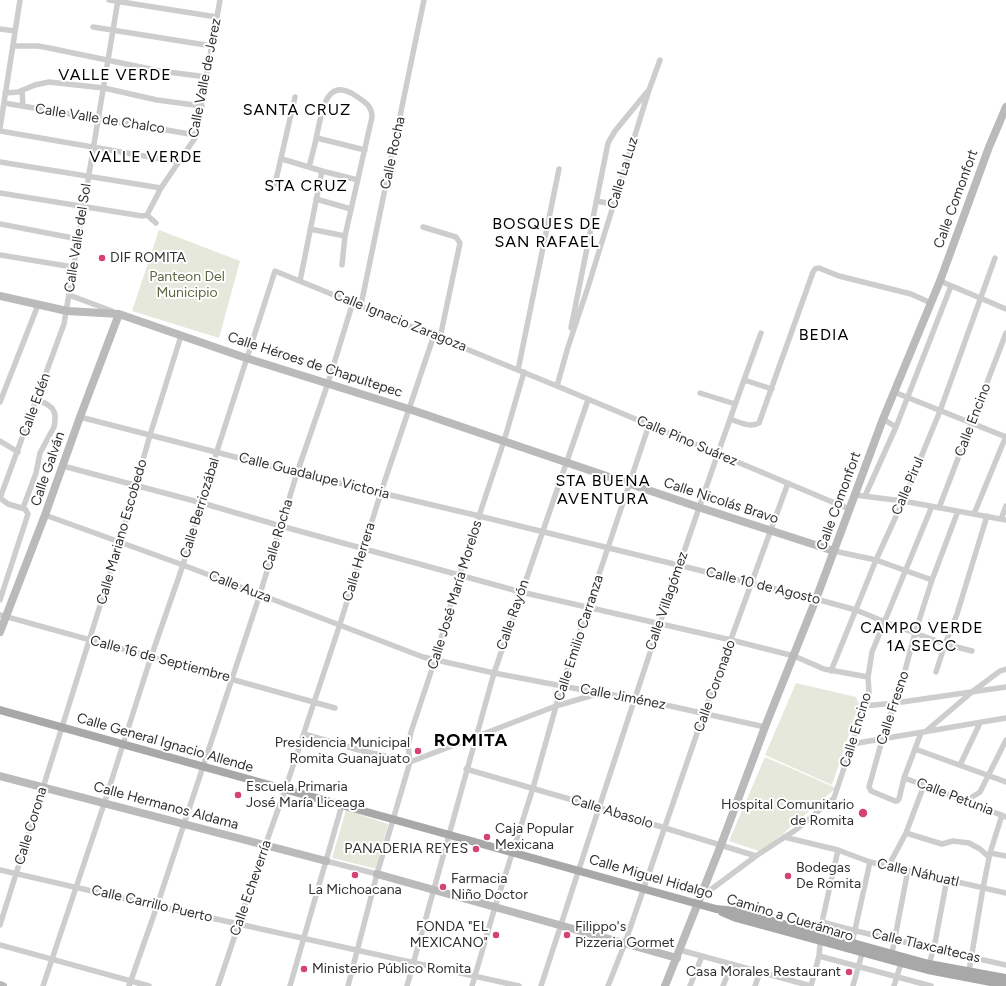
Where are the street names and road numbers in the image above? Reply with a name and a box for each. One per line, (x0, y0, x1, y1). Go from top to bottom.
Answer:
street label: Calle Valle de Jerez (185, 17, 225, 139)
street label: Calle Valle de Chalco (34, 100, 166, 138)
street label: Calle Rocha (377, 115, 409, 191)
street label: Calle La Luz (604, 135, 642, 211)
street label: Calle Comonfort (930, 147, 982, 251)
street label: Calle Valle del Sol (61, 182, 95, 294)
street label: Calle Ignacio Zaragoza (331, 287, 469, 355)
street label: Calle Héroes de Chapultepec (225, 329, 405, 401)
street label: Calle Edén (16, 371, 54, 439)
street label: Calle Encino (951, 381, 995, 459)
street label: Calle Pino Suárez (634, 412, 740, 470)
street label: Calle Galván (27, 430, 69, 508)
street label: Calle Guadalupe Victoria (237, 449, 391, 503)
street label: Calle Comonfort (813, 449, 865, 553)
street label: Calle Pirul (888, 454, 928, 518)
street label: Calle Berriozábal (177, 456, 223, 560)
street label: Calle Mariano Escobedo (93, 457, 151, 607)
street label: Calle Nicolás Bravo (661, 474, 781, 528)
street label: Calle Rocha (259, 497, 297, 573)
street label: Calle José María Morelos (424, 518, 486, 672)
street label: Calle Herrera (339, 521, 379, 603)
street label: Calle Villagómez (642, 549, 692, 653)
street label: Calle 10 de Agosto (704, 564, 822, 608)
street label: Calle Auza (206, 567, 274, 607)
street label: Calle Emilio Carranza (551, 573, 607, 703)
street label: Calle Rayón (493, 578, 533, 652)
street label: Calle 16 de Septiembre (88, 632, 232, 686)
street label: Calle Coronado (691, 638, 739, 734)
street label: Calle Fresno (873, 669, 913, 747)
street label: Calle Jiménez (579, 680, 667, 714)
street label: Calle Encino (837, 691, 875, 769)
street label: Calle General Ignacio Allende (75, 710, 255, 776)
street label: Calle Petunia (914, 775, 996, 819)
street label: Calle Hermanos Aldama (92, 779, 240, 833)
street label: Calle Corona (11, 785, 51, 867)
street label: Calle Abasolo (569, 792, 655, 832)
street label: Calle Echeverría (227, 838, 275, 938)
street label: Calle Miguel Hidalgo (587, 851, 715, 903)
street label: Calle Náhuatl (875, 855, 961, 891)
street label: Calle Carrillo Puerto (90, 882, 214, 926)
street label: Camino a Cuerámaro (725, 891, 855, 945)
street label: Calle Tlaxcaltecas (870, 925, 982, 967)

